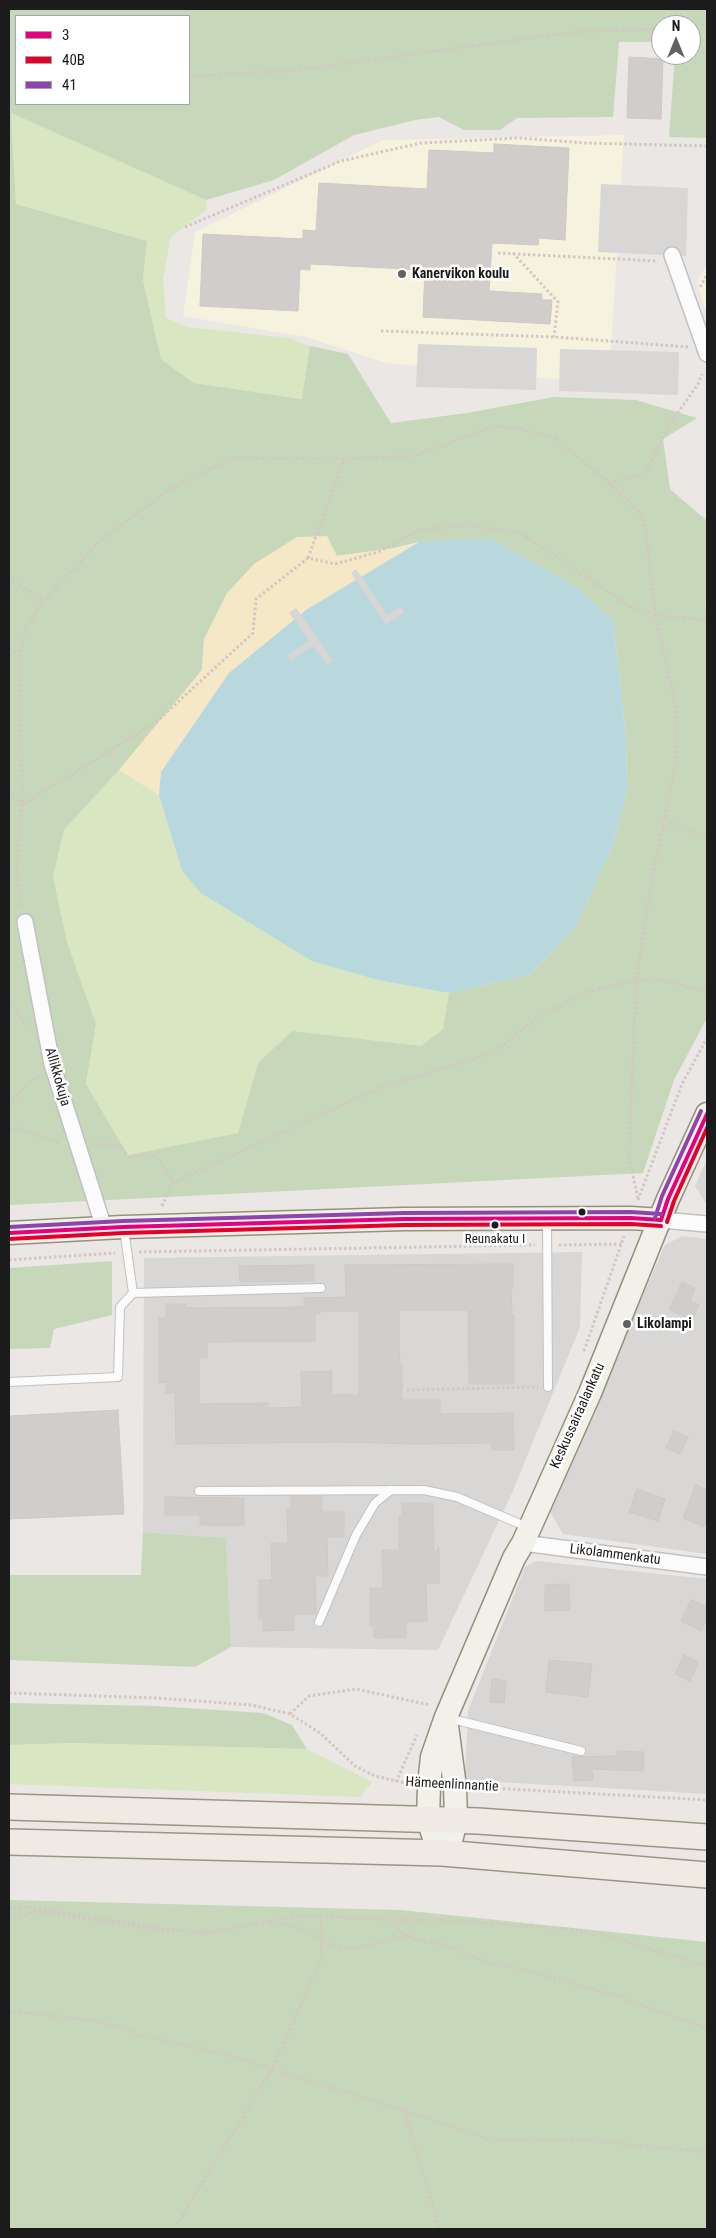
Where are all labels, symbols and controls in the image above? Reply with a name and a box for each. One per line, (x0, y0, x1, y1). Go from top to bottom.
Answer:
legend (15, 15, 190, 105)
north arrow (651, 15, 701, 65)
text: N (672, 18, 680, 34)
text: 3 (62, 26, 69, 44)
text: 40B (62, 51, 85, 69)
text: 41 (62, 76, 77, 94)
place label: Kanervikon koulu (412, 266, 509, 282)
marker: Kanervikon koulu (396, 268, 408, 280)
street label: Allikkokuja (41, 1046, 73, 1108)
unlabelled marker (577, 1207, 587, 1217)
marker: Reunakatu I (490, 1220, 500, 1230)
place label: Reunakatu I (465, 1232, 525, 1248)
place label: Likolampi (637, 1316, 692, 1332)
marker: Likolampi (621, 1318, 633, 1330)
street label: Keskussairaalankatu (547, 1360, 609, 1472)
street label: Likolammenkatu (569, 1541, 661, 1569)
street label: Hämeenlinnantie (405, 1774, 499, 1796)

